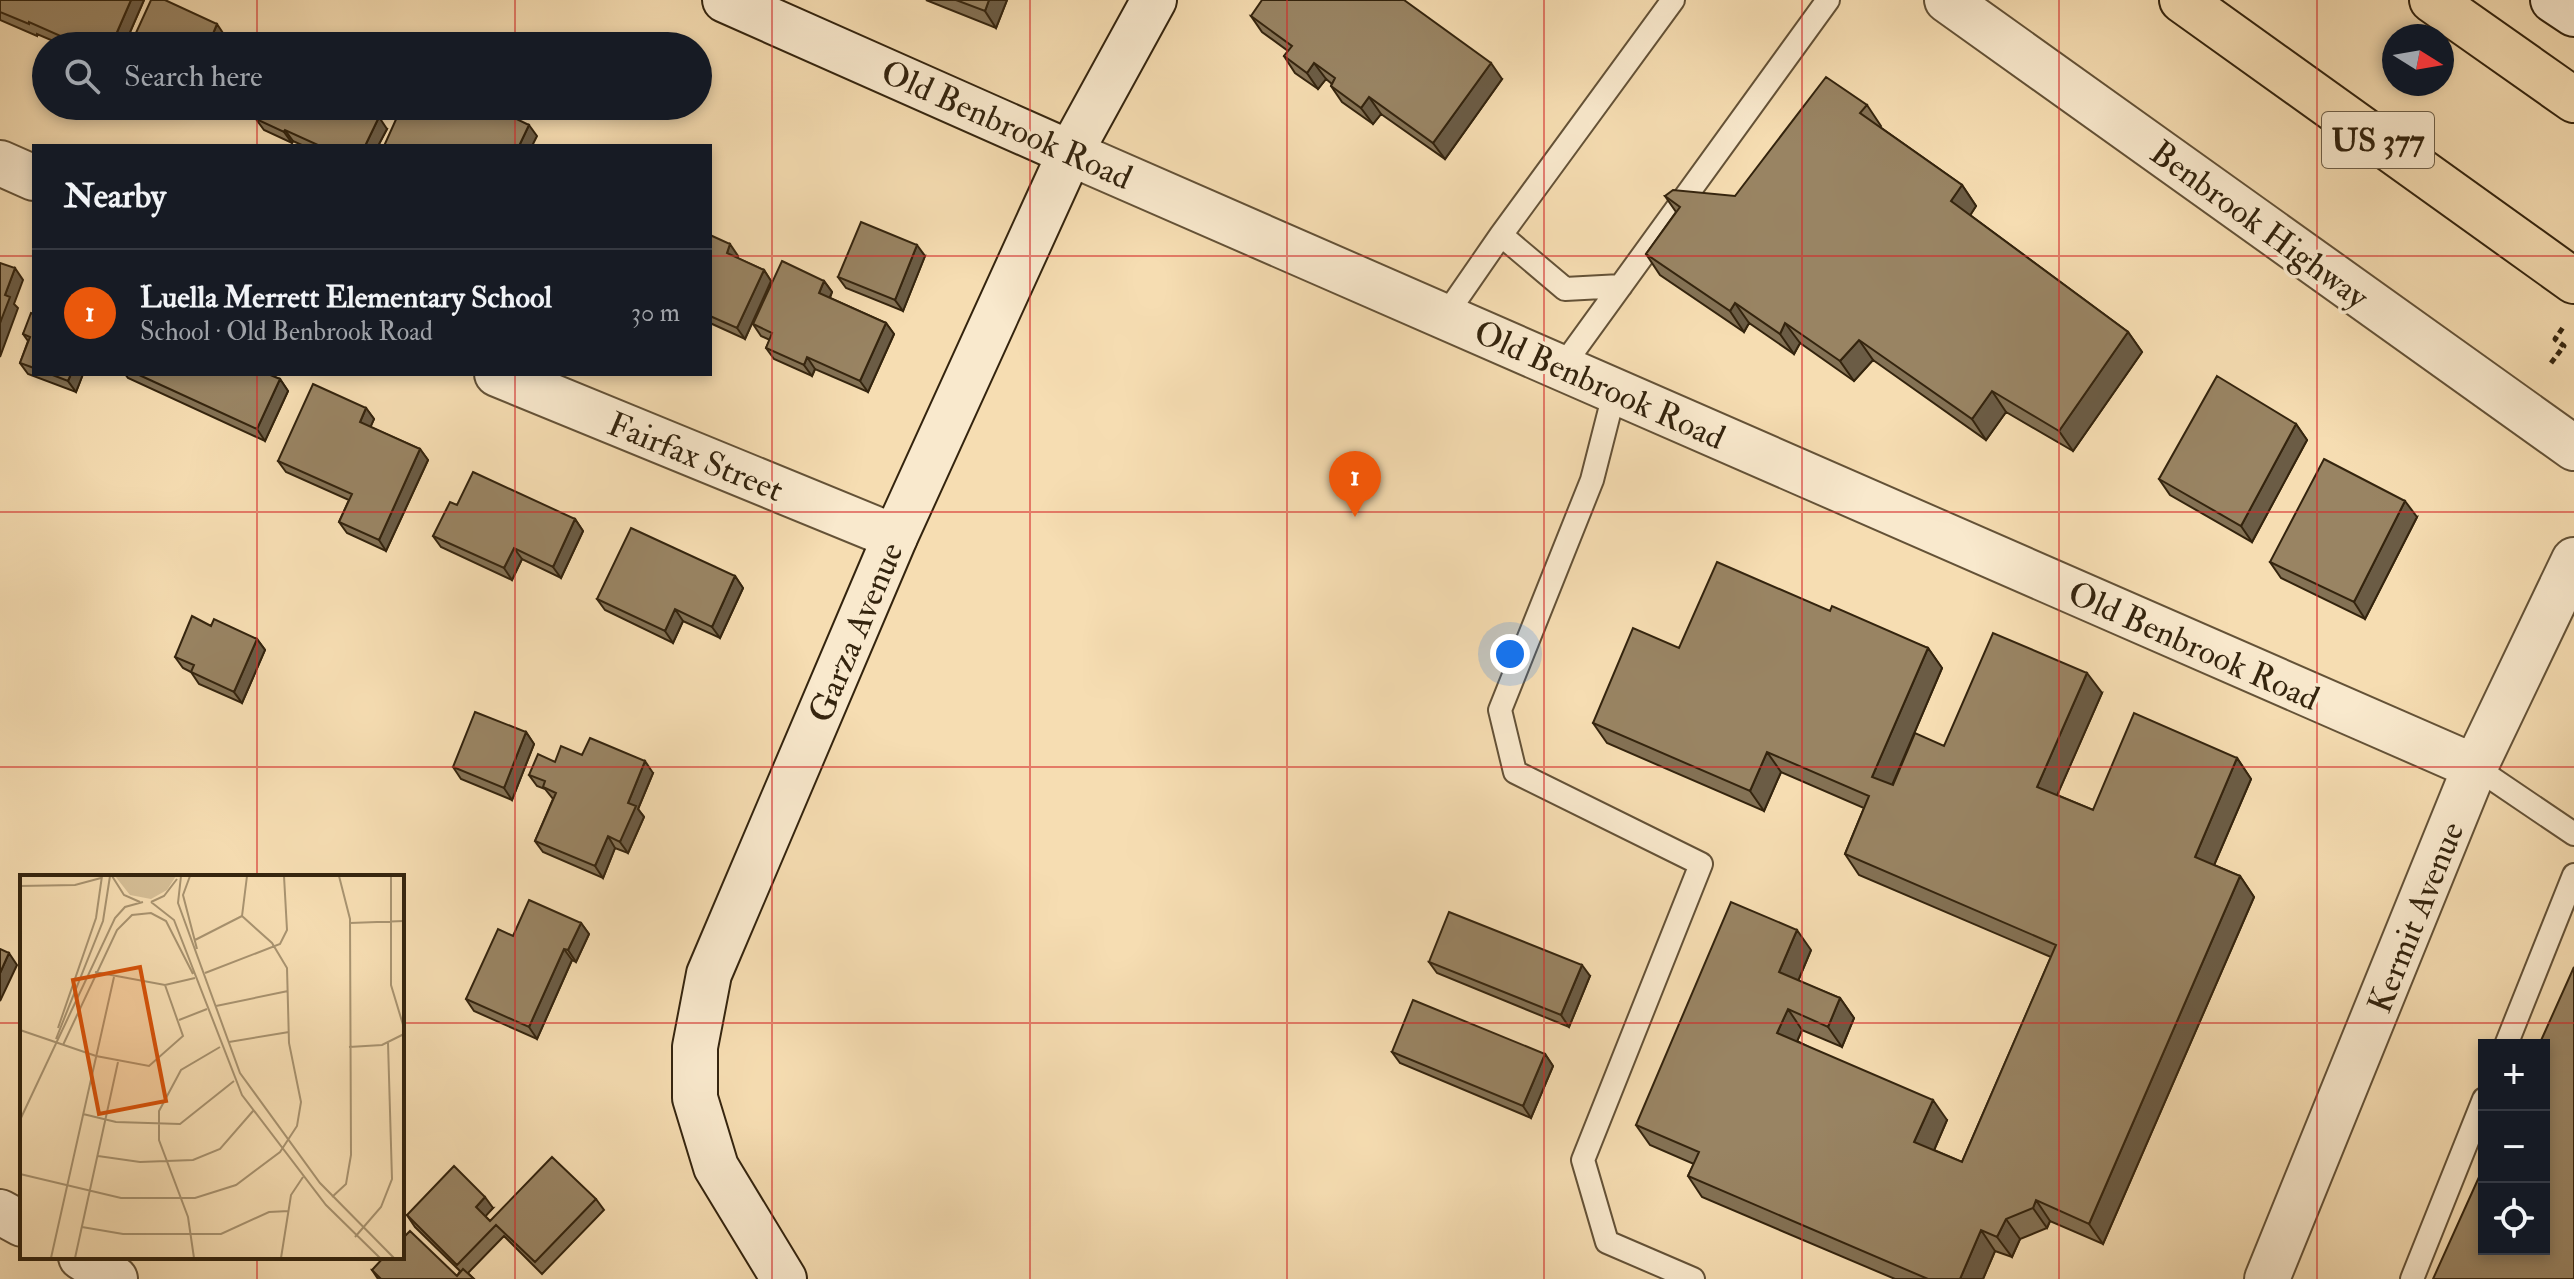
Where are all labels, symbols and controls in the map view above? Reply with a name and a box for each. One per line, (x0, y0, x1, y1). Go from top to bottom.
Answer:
north arrow (2382, 24, 2454, 96)
search box (32, 32, 712, 120)
street label: Old Benbrook Road (874, 51, 1139, 200)
icon: search (60, 54, 104, 98)
text: Search here (124, 58, 263, 95)
road number: US 377 (2322, 112, 2434, 168)
street label: Benbrook Highway (2141, 132, 2378, 319)
text: Nearby (64, 175, 166, 218)
text: Luella Merrett Elementary School (140, 279, 552, 316)
text: 1 (85, 297, 95, 329)
text: 30 m (631, 297, 680, 329)
street label: Old Benbrook Road (1467, 311, 1732, 460)
text: School · Old Benbrook Road (140, 316, 433, 348)
street label: Fairfax Street (601, 403, 789, 512)
pin: 1 (1329, 451, 1381, 517)
street label: Garza Avenue (799, 536, 914, 729)
street label: Old Benbrook Road (2061, 572, 2326, 721)
your location (1490, 634, 1530, 674)
street label: Kermit Avenue (2359, 816, 2474, 1019)
inset map (20, 875, 404, 1259)
map controls (2478, 1039, 2550, 1255)
button: + (2478, 1039, 2550, 1111)
button: − (2478, 1111, 2550, 1183)
button: locate (2478, 1183, 2550, 1255)

